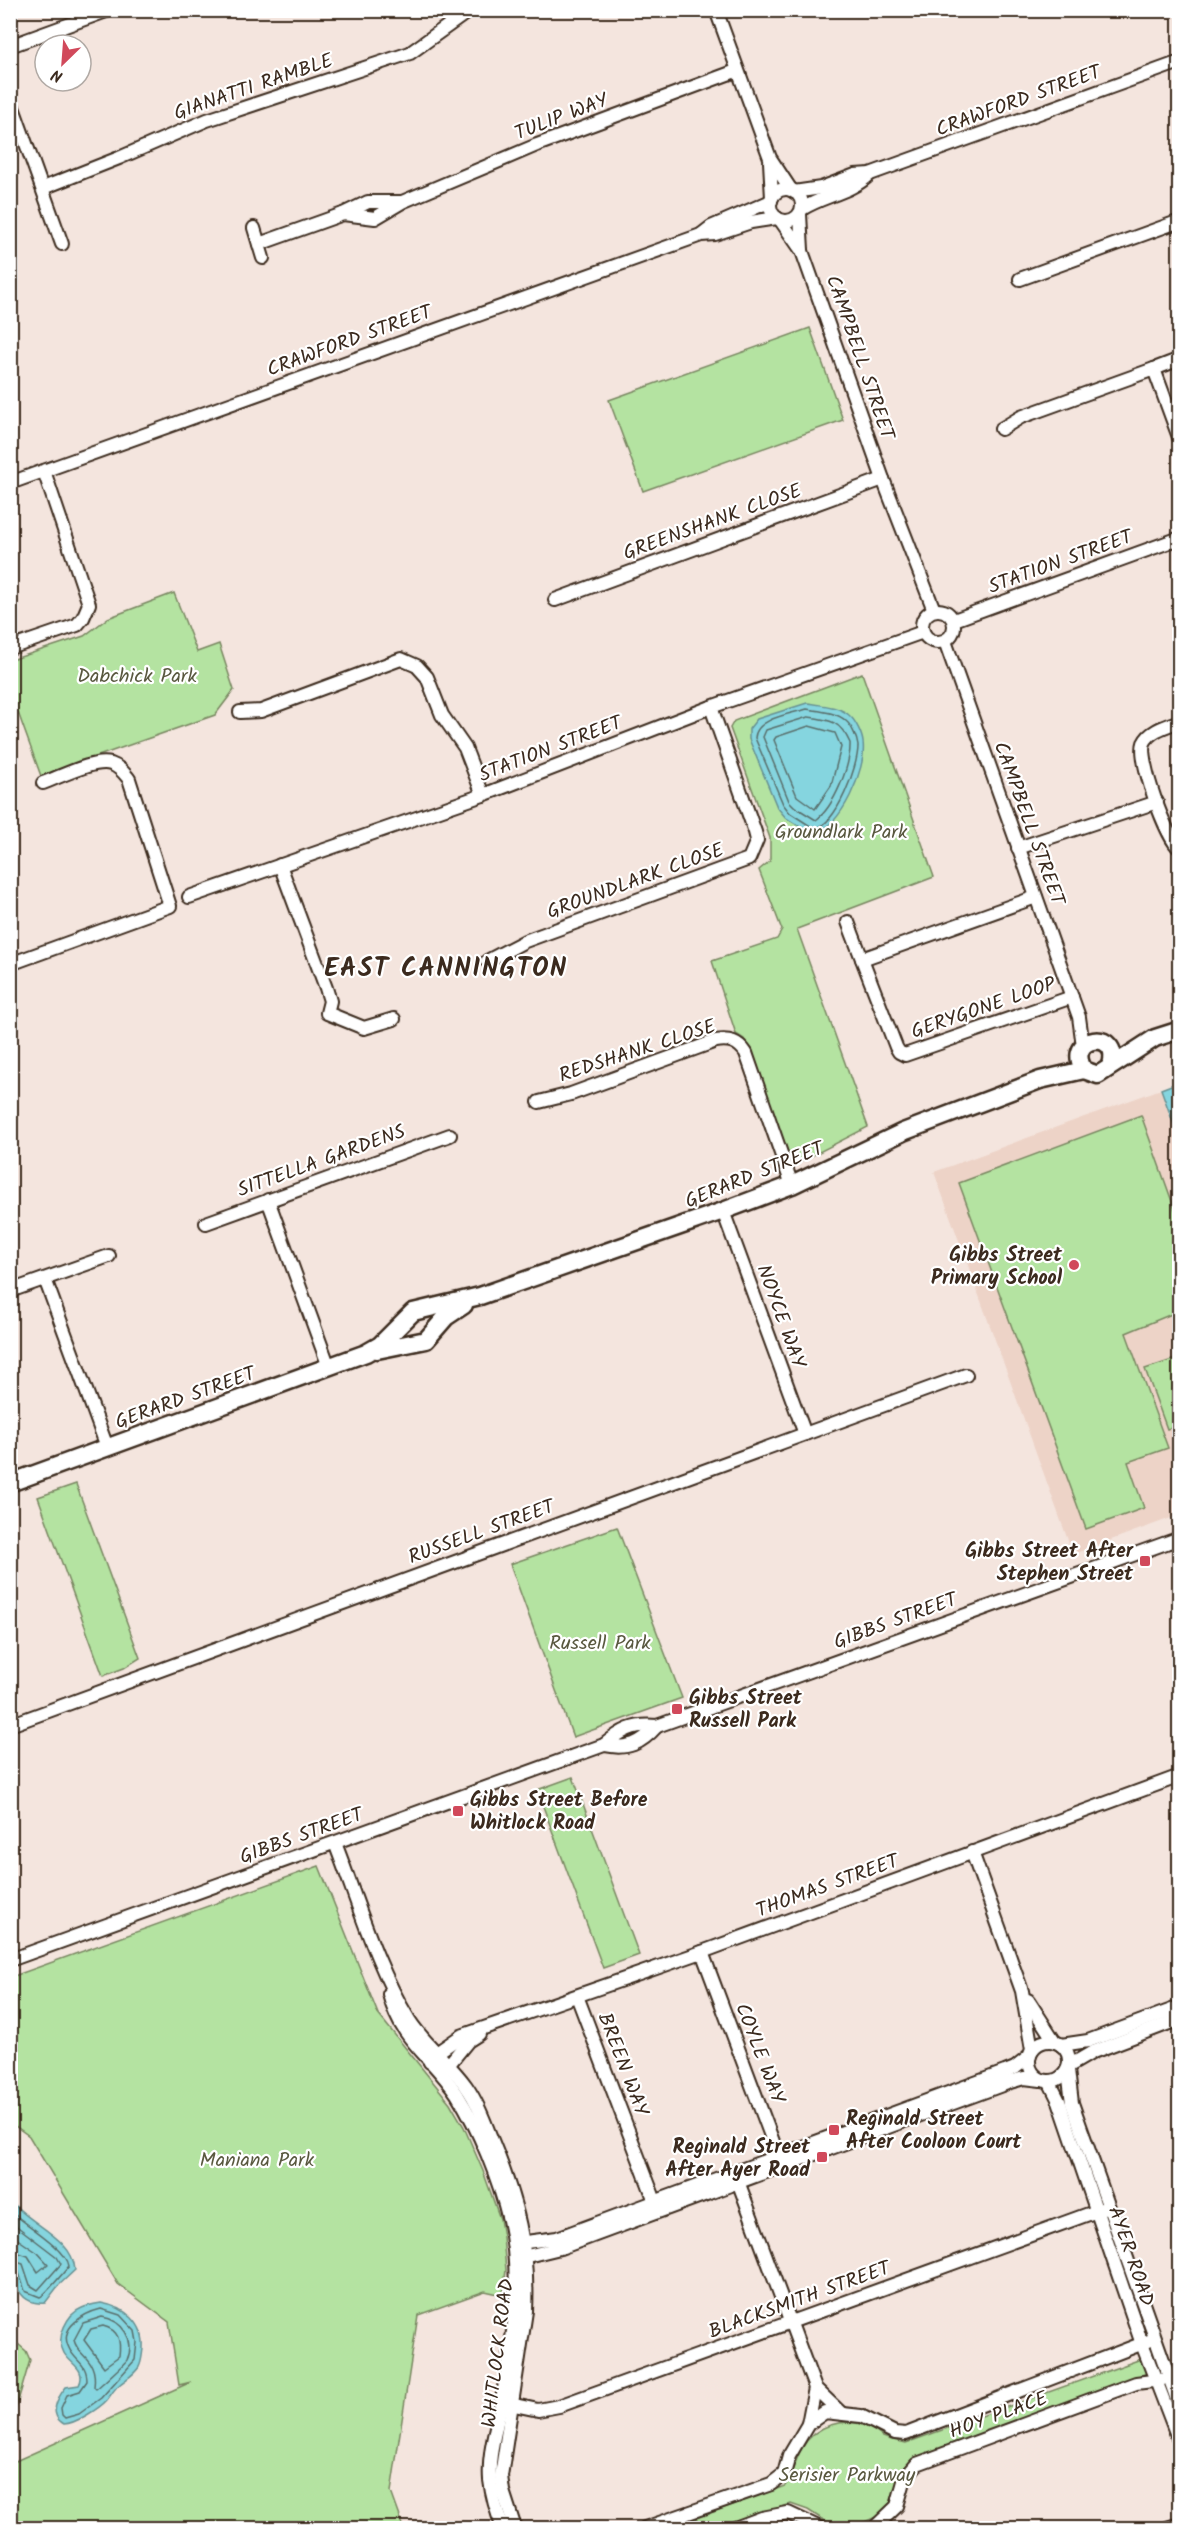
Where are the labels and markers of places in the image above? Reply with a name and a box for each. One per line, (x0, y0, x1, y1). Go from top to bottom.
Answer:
place label: Gibbs Street Primary School (931, 1240, 1063, 1295)
marker: Gibbs Street Primary School (1067, 1258, 1081, 1272)
place label: Gibbs Street After Stephen Street (965, 1536, 1134, 1591)
marker: Gibbs Street After Stephen Street (1138, 1554, 1152, 1568)
place label: Gibbs Street Russell Park (689, 1683, 803, 1738)
marker: Gibbs Street Russell Park (670, 1702, 684, 1716)
place label: Gibbs Street Before Whitlock Road (470, 1785, 648, 1840)
marker: Gibbs Street Before Whitlock Road (451, 1804, 465, 1818)
place label: Reginald Street After Cooloon Court (846, 2104, 1022, 2159)
marker: Reginald Street After Cooloon Court (827, 2123, 841, 2137)
place label: Reginald Street After Ayer Road (665, 2132, 811, 2187)
marker: Reginald Street After Ayer Road (815, 2150, 829, 2164)

